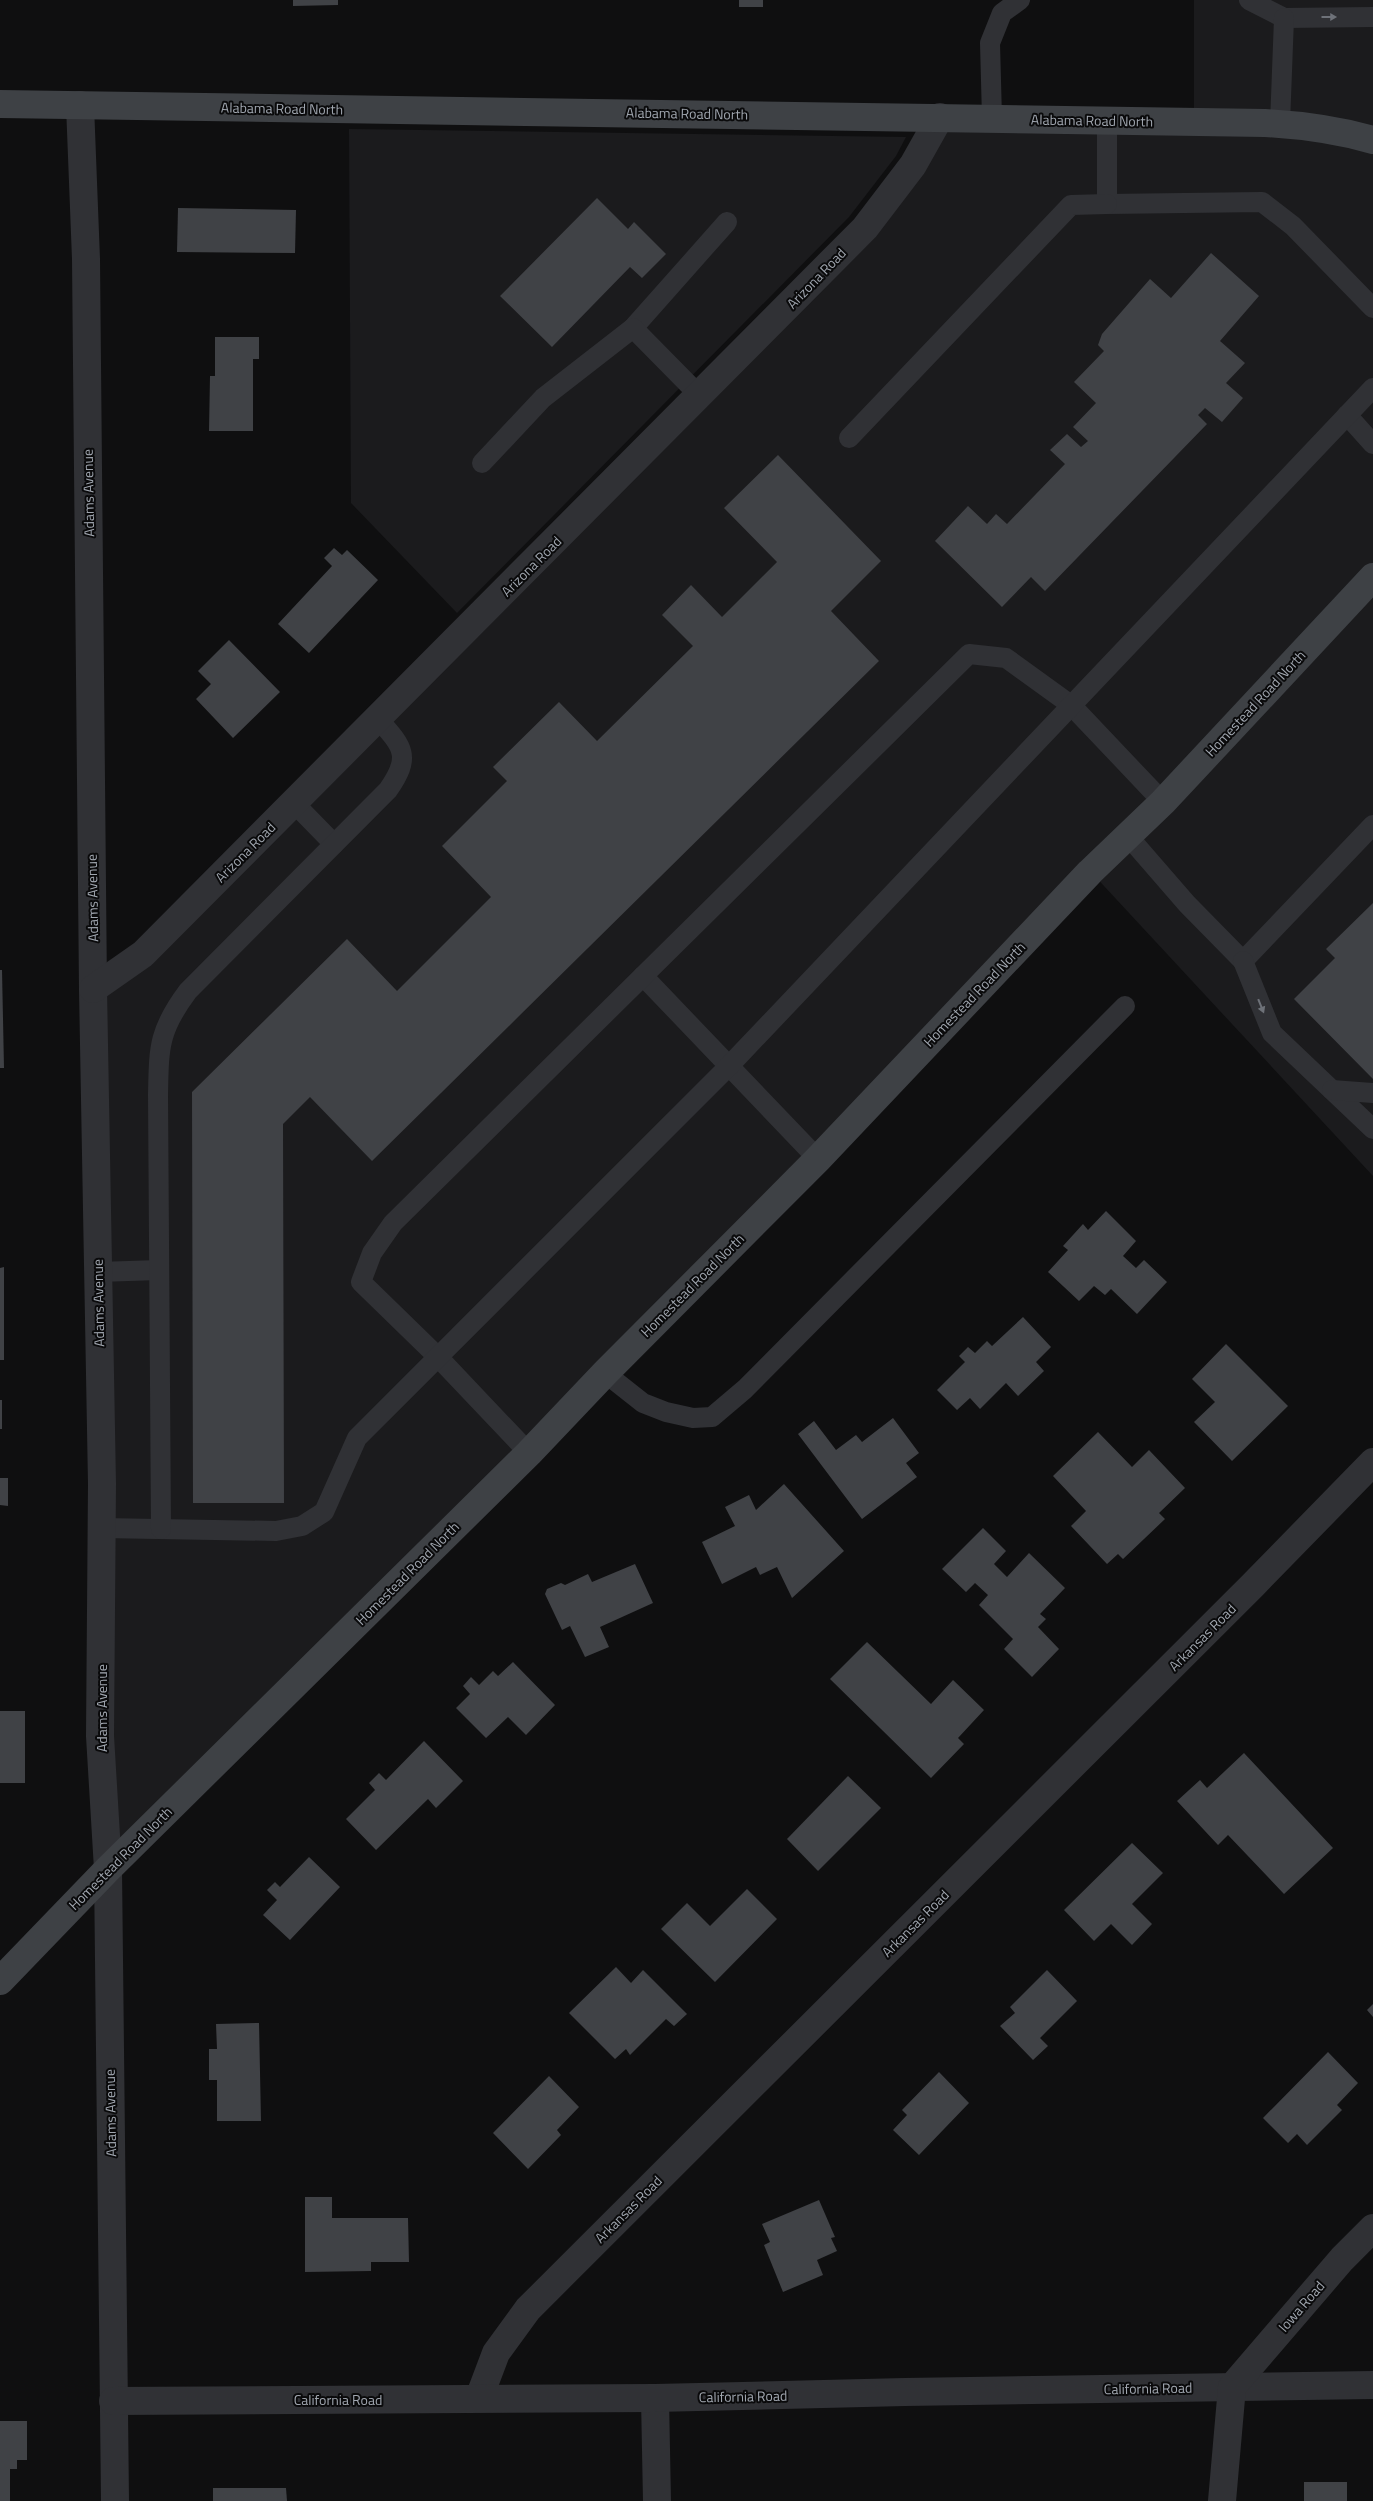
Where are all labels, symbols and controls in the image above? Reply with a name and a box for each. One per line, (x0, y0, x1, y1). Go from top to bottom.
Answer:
one-way arrow (1321, 13, 1337, 21)
street label: Alabama Road North (221, 96, 343, 120)
street label: Alabama Road North (626, 101, 748, 125)
street label: Alabama Road North (1031, 108, 1153, 132)
street label: Arizona Road (781, 243, 851, 313)
street label: Adams Avenue (77, 449, 99, 537)
street label: Arizona Road (496, 531, 566, 601)
street label: Homestead Road North (1200, 645, 1310, 761)
street label: Arizona Road (210, 817, 280, 887)
street label: Adams Avenue (81, 854, 103, 942)
street label: Homestead Road North (918, 937, 1030, 1051)
one-way arrow (1257, 999, 1265, 1014)
street label: Homestead Road North (635, 1228, 749, 1342)
street label: Adams Avenue (87, 1259, 109, 1347)
street label: Homestead Road North (350, 1516, 464, 1630)
street label: Arkansas Road (1164, 1599, 1240, 1675)
street label: Adams Avenue (91, 1664, 112, 1752)
street label: Homestead Road North (63, 1801, 177, 1915)
street label: Arkansas Road (877, 1885, 953, 1961)
street label: Adams Avenue (99, 2069, 121, 2157)
street label: Arkansas Road (590, 2171, 666, 2247)
street label: Iowa Road (1273, 2276, 1329, 2336)
street label: California Road (1103, 2377, 1193, 2399)
street label: California Road (698, 2385, 788, 2407)
street label: California Road (294, 2389, 382, 2410)

